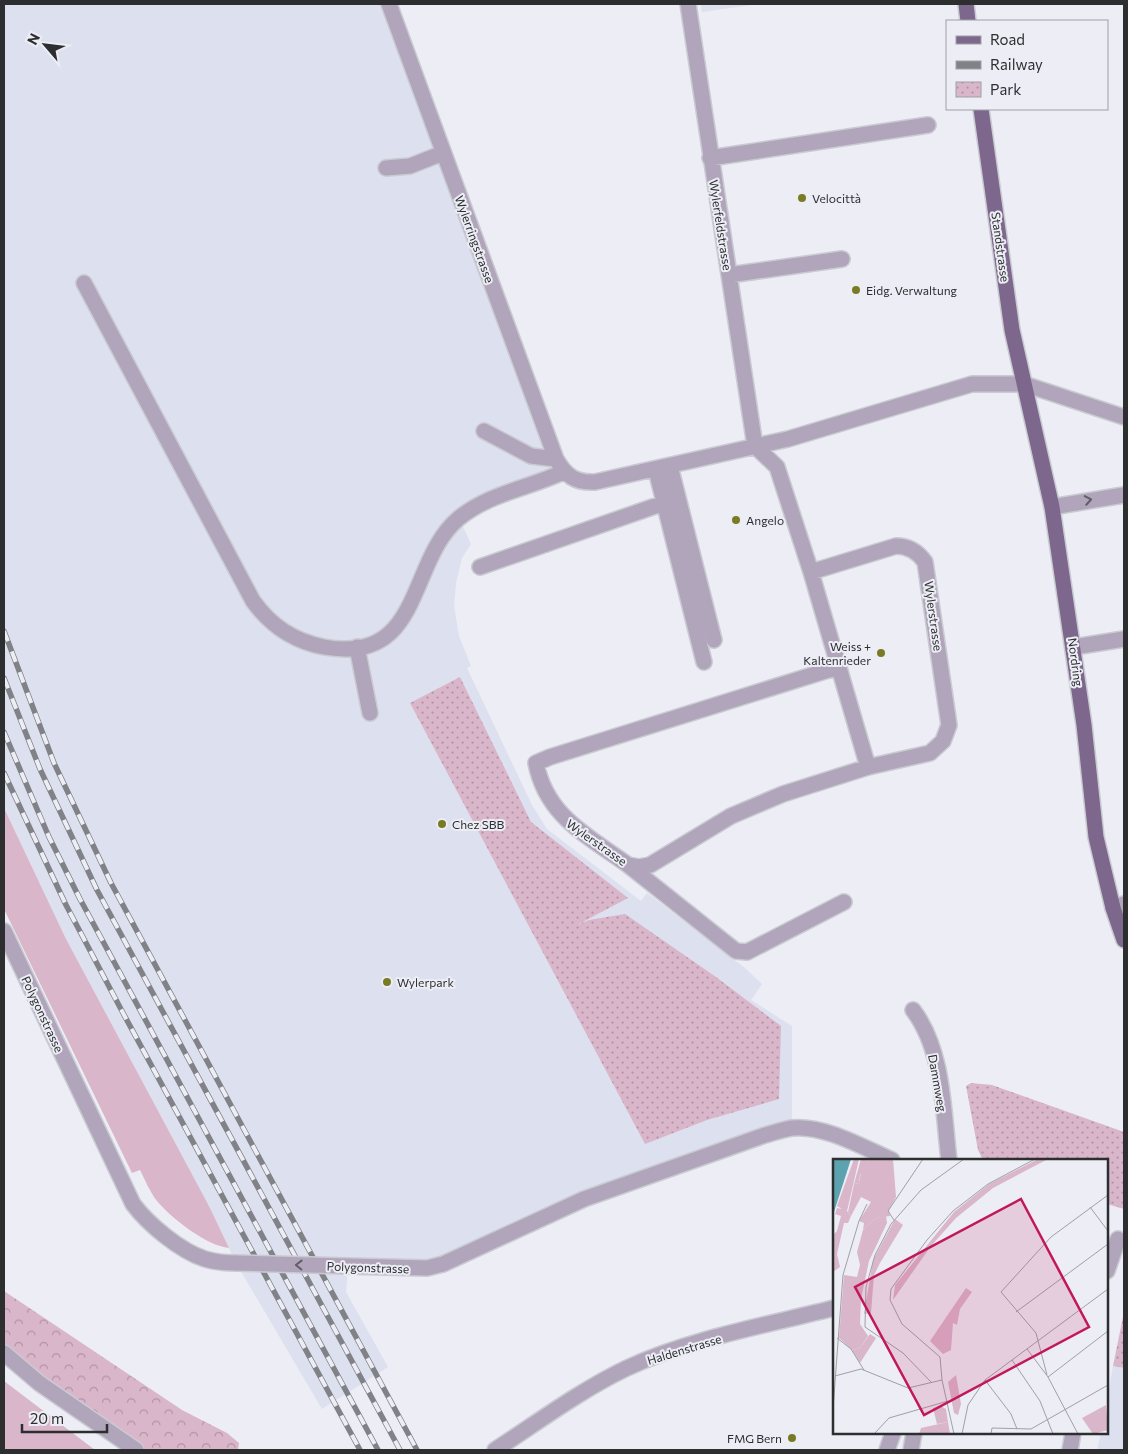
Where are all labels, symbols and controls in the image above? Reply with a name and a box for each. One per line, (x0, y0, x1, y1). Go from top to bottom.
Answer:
north arrow (20, 20, 70, 70)
legend (946, 20, 1108, 110)
text: N (23, 30, 43, 47)
text: Road (990, 30, 1025, 48)
text: Railway (990, 55, 1043, 73)
text: Park (990, 80, 1021, 98)
street label: Wylerfeldstrasse (707, 179, 735, 271)
place label: Velocittà (812, 191, 861, 205)
marker: Velocittà (796, 192, 808, 204)
street label: Wylerringstrasse (453, 193, 497, 285)
street label: Standstrasse (989, 211, 1013, 283)
place label: Eidg. Verwaltung (866, 283, 958, 297)
marker: Eidg. Verwaltung (850, 284, 862, 296)
one-way arrow (1084, 496, 1092, 506)
place label: Angelo (746, 513, 784, 527)
marker: Angelo (730, 514, 742, 526)
street label: Wylerstrasse (922, 580, 946, 652)
street label: Nordring (1066, 637, 1086, 688)
place label: Weiss + Kaltenrieder (803, 639, 871, 667)
marker: Weiss + Kaltenrieder (875, 647, 887, 659)
street label: Wylerstrasse (564, 816, 630, 868)
place label: Chez SBB (452, 817, 504, 831)
marker: Chez SBB (436, 818, 448, 830)
street label: Polygonstrasse (19, 974, 67, 1054)
place label: Wylerpark (397, 975, 454, 989)
marker: Wylerpark (381, 976, 393, 988)
street label: Dammweg (926, 1053, 950, 1113)
inset map (833, 1159, 1108, 1434)
street label: Polygonstrasse (326, 1259, 410, 1275)
one-way arrow (295, 1260, 302, 1270)
street label: Haldenstrasse (645, 1331, 723, 1367)
scale bar (22, 1402, 108, 1434)
text: 20 m (30, 1409, 64, 1427)
place label: FMG Bern (727, 1431, 782, 1445)
marker: FMG Bern (786, 1432, 798, 1444)

